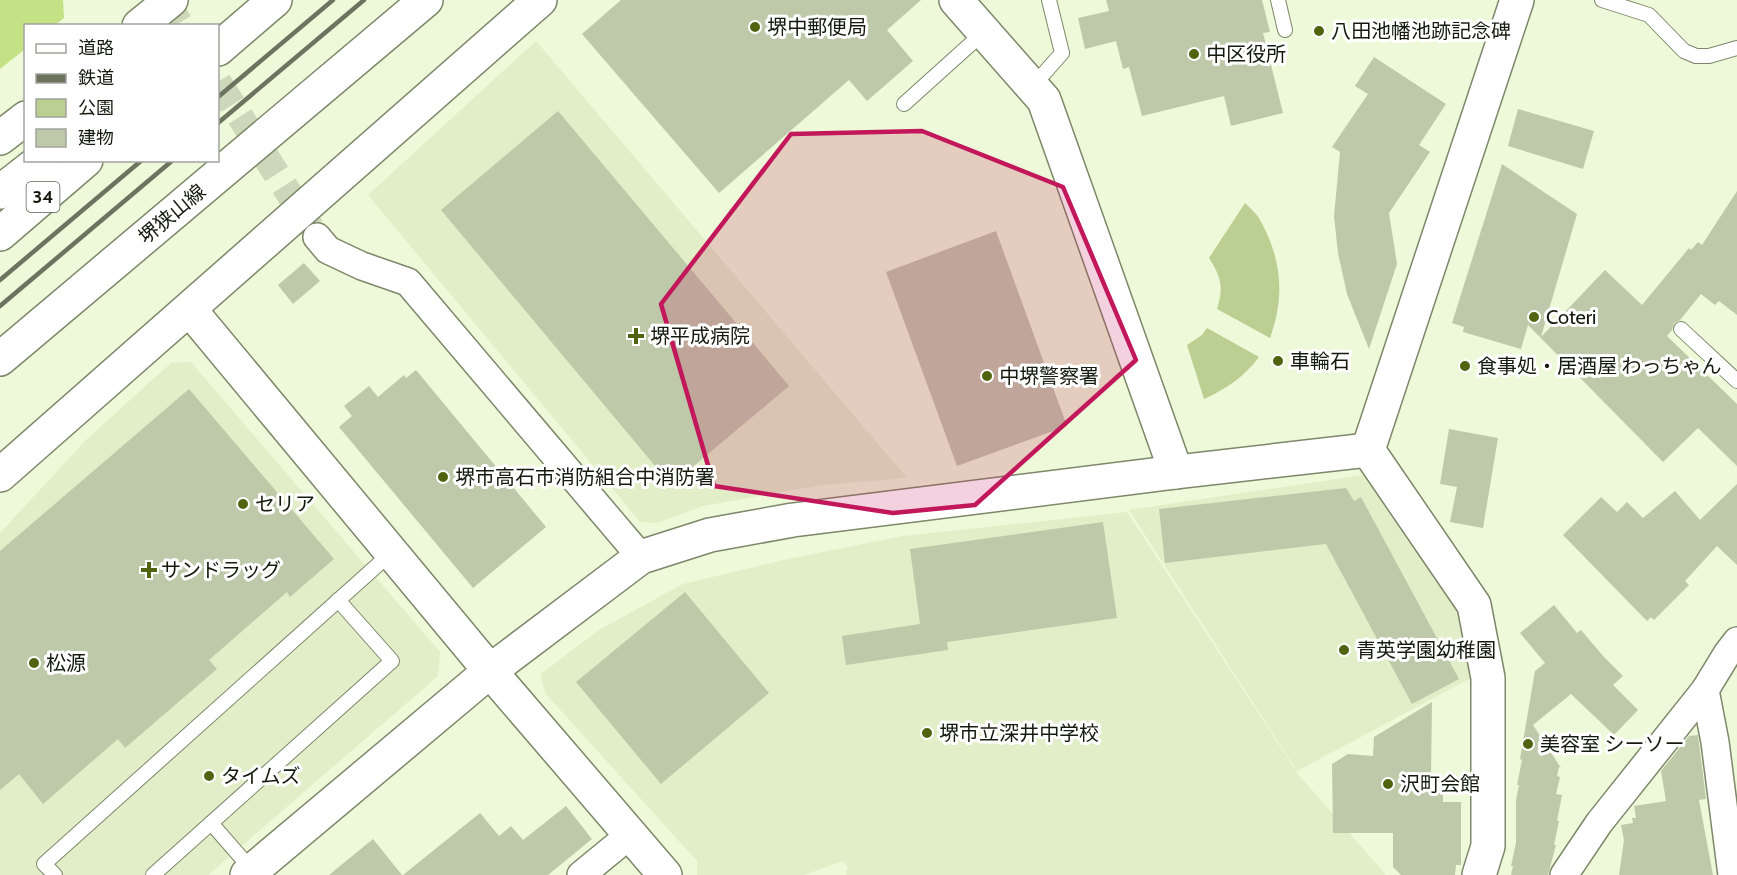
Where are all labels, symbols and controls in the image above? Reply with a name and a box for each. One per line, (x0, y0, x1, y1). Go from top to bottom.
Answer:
place label: 堺中郵便局 (767, 15, 867, 39)
place label: 八田池幡池跡記念碑 (1331, 19, 1511, 43)
marker: 堺中郵便局 (748, 20, 762, 34)
legend (24, 24, 219, 162)
marker: 八田池幡池跡記念碑 (1312, 24, 1326, 38)
text: 道路 (78, 37, 114, 59)
place label: 中区役所 (1206, 42, 1286, 66)
marker: 中区役所 (1187, 47, 1201, 61)
text: 鉄道 (78, 67, 114, 89)
text: 公園 (78, 97, 114, 119)
text: 建物 (78, 127, 114, 149)
street label: 堺狭山線 (134, 179, 210, 249)
road number: 34 (26, 182, 60, 212)
place label: Coteri (1546, 305, 1596, 329)
marker: Coteri (1527, 310, 1541, 324)
place label: 堺平成病院 (650, 324, 750, 348)
marker: 堺平成病院 (627, 327, 645, 345)
place label: 車輪石 (1290, 349, 1350, 373)
marker: 車輪石 (1271, 354, 1285, 368)
place label: 食事処・居酒屋 わっちゃん (1477, 354, 1722, 378)
marker: 食事処・居酒屋 わっちゃん (1458, 359, 1472, 373)
place label: 中堺警察署 (999, 364, 1099, 388)
marker: 中堺警察署 (980, 369, 994, 383)
place label: 堺市高石市消防組合中消防署 (455, 465, 715, 489)
marker: 堺市高石市消防組合中消防署 (436, 470, 450, 484)
place label: セリア (255, 492, 315, 516)
marker: セリア (236, 497, 250, 511)
place label: サンドラッグ (161, 558, 281, 582)
marker: サンドラッグ (142, 563, 156, 577)
place label: 青英学園幼稚園 (1356, 638, 1496, 662)
marker: 青英学園幼稚園 (1337, 643, 1351, 657)
place label: 松源 (46, 651, 86, 675)
marker: 松源 (27, 656, 41, 670)
place label: 堺市立深井中学校 (939, 721, 1099, 745)
marker: 堺市立深井中学校 (920, 726, 934, 740)
place label: 美容室 シーソー (1540, 732, 1685, 756)
marker: 美容室 シーソー (1521, 737, 1535, 751)
place label: タイムズ (221, 764, 301, 788)
marker: タイムズ (202, 769, 216, 783)
place label: 沢町会館 (1400, 772, 1480, 796)
marker: 沢町会館 (1381, 777, 1395, 791)

